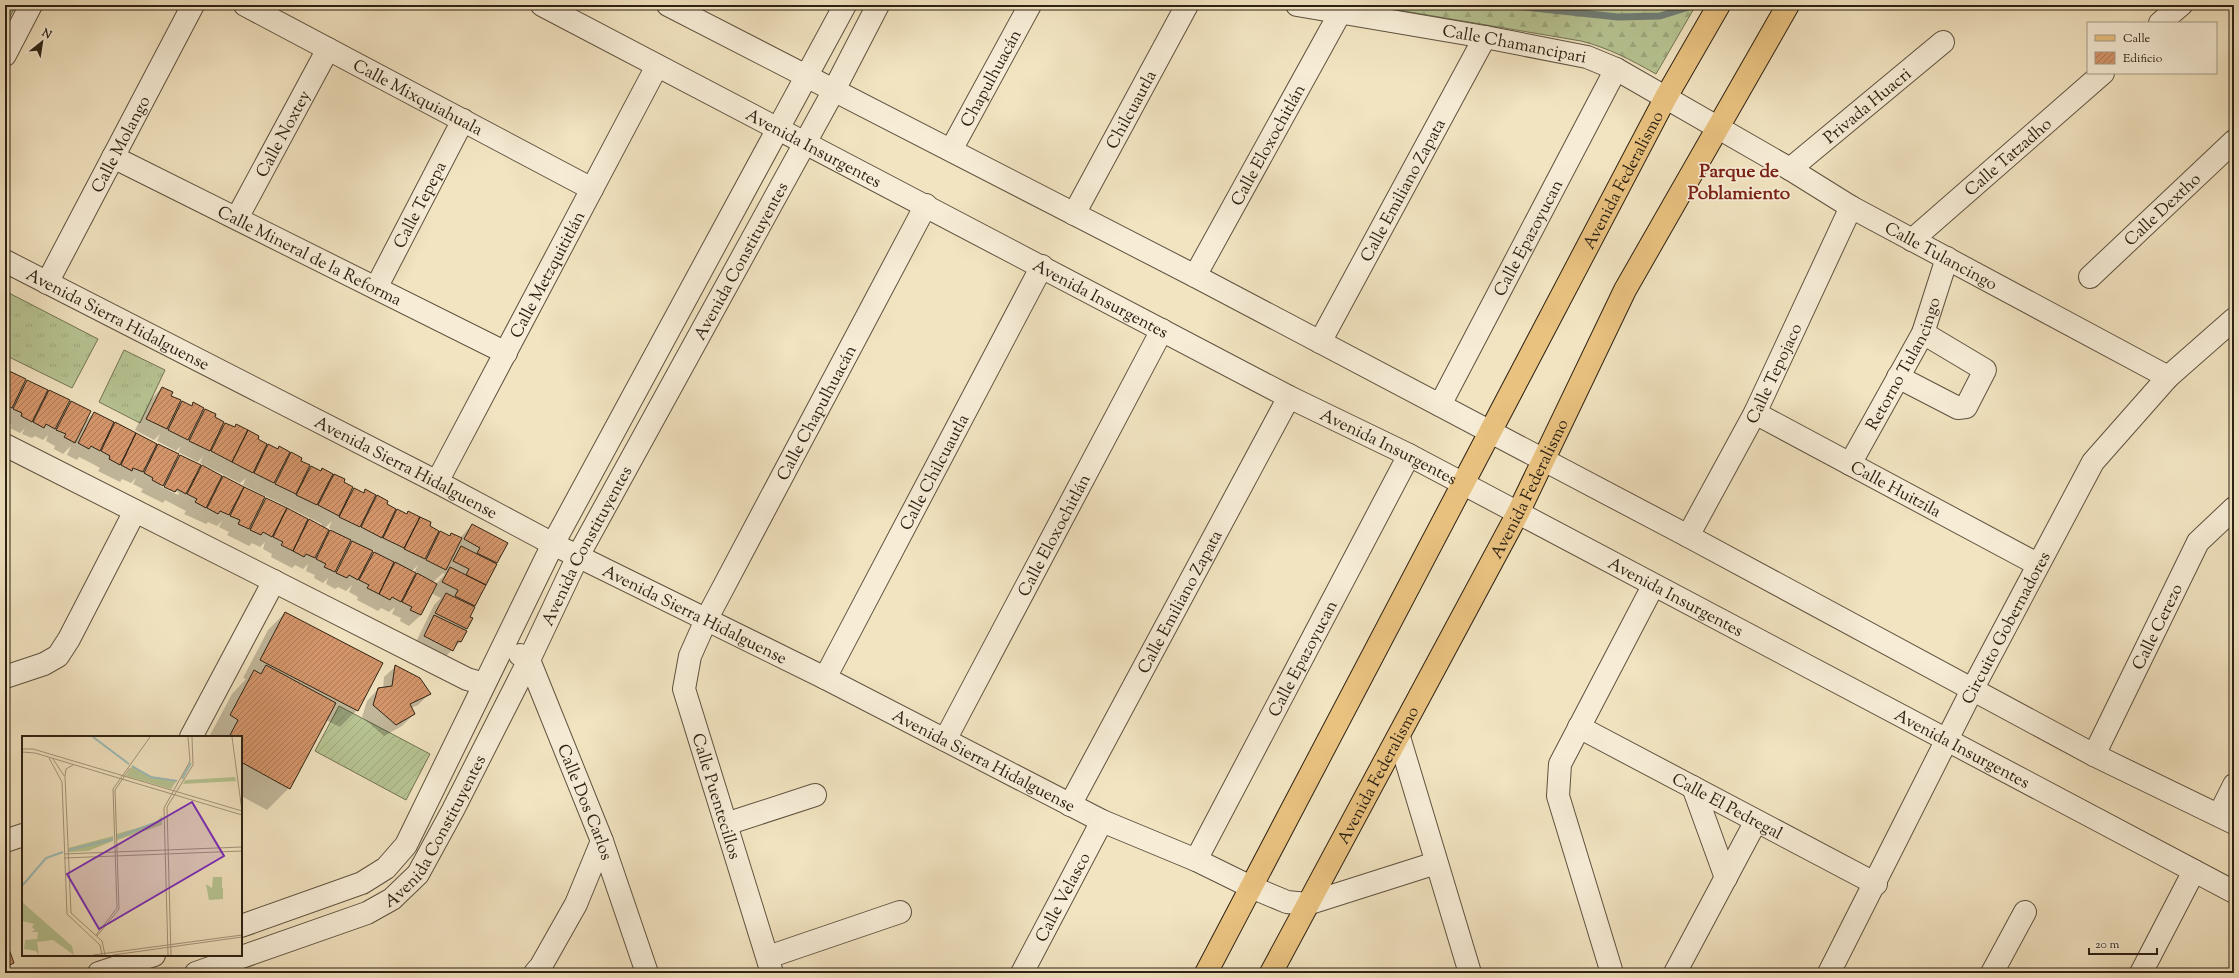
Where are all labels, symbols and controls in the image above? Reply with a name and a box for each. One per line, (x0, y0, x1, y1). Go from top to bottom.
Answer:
street label: Calle Chamancipari (1440, 20, 1589, 71)
north arrow (22, 22, 62, 62)
legend (2087, 22, 2217, 74)
text: N (38, 25, 54, 43)
street label: Chapulhuacán (956, 26, 1028, 132)
text: Calle (2123, 30, 2151, 48)
text: Edificio (2123, 50, 2163, 68)
street label: Calle Mixquiahuala (348, 54, 486, 143)
street label: Privada Huacri (1819, 63, 1918, 150)
street label: Chilcuautla (1101, 66, 1164, 154)
street label: Calle Eloxochitlán (1226, 80, 1312, 211)
street label: Calle Noxtey (251, 86, 318, 182)
street label: Calle Molango (86, 92, 157, 198)
street label: Avenida Insurgentes (741, 104, 885, 195)
street label: Avenida Federalismo (1578, 107, 1671, 254)
street label: Calle Tatzadho (1960, 113, 2058, 203)
street label: Calle Emiliano Zapata (1356, 115, 1453, 267)
street label: Calle Tepepa (389, 158, 454, 253)
district label: Parque de Poblamiento (1688, 159, 1791, 208)
street label: Calle Dextho (2120, 168, 2207, 253)
street label: Calle Epazoyucan (1489, 176, 1570, 301)
street label: Avenida Constituyentes (689, 178, 795, 345)
street label: Calle Mineral de la Reforma (213, 201, 405, 313)
street label: Calle Metzquititlán (505, 207, 592, 343)
street label: Calle Tulancingo (1880, 217, 2001, 297)
street label: Avenida Insurgentes (1028, 254, 1172, 346)
street label: Avenida Sierra Hidalguense (21, 264, 213, 378)
street label: Retorno Tulancingo (1861, 294, 1948, 435)
street label: Calle Tepojaco (1741, 320, 1809, 429)
street label: Calle Chapulhuacán (772, 341, 864, 486)
street label: Avenida Insurgentes (1316, 404, 1461, 492)
street label: Calle Chilcuautla (895, 410, 976, 535)
street label: Avenida Sierra Hidalguense (310, 411, 501, 526)
street label: Avenida Federalismo (1486, 415, 1575, 563)
street label: Calle Huitzila (1845, 456, 1945, 525)
street label: Avenida Constituyentes (537, 462, 639, 630)
street label: Calle Eloxochitlán (1013, 470, 1098, 601)
street label: Calle Emiliano Zapata (1133, 526, 1229, 678)
street label: Circuito Gobernadores (1957, 547, 2058, 709)
street label: Avenida Insurgentes (1603, 552, 1747, 644)
street label: Avenida Sierra Hidalguense (598, 560, 791, 671)
street label: Calle Cerezo (2127, 580, 2190, 675)
street label: Calle Epazoyucan (1263, 597, 1345, 722)
street label: Avenida Federalismo (1332, 703, 1426, 849)
street label: Avenida Insurgentes (1889, 704, 2034, 796)
street label: Avenida Sierra Hidalguense (887, 705, 1079, 819)
street label: Calle Puentecillos (685, 731, 746, 863)
inset map (22, 736, 242, 956)
street label: Calle Dos Carlos (550, 741, 618, 864)
street label: Avenida Constituyentes (381, 751, 493, 915)
street label: Calle El Pedregal (1667, 768, 1786, 847)
street label: Calle Velasco (1030, 849, 1097, 947)
scale bar (2089, 930, 2157, 956)
text: 20 m (2095, 936, 2120, 954)

